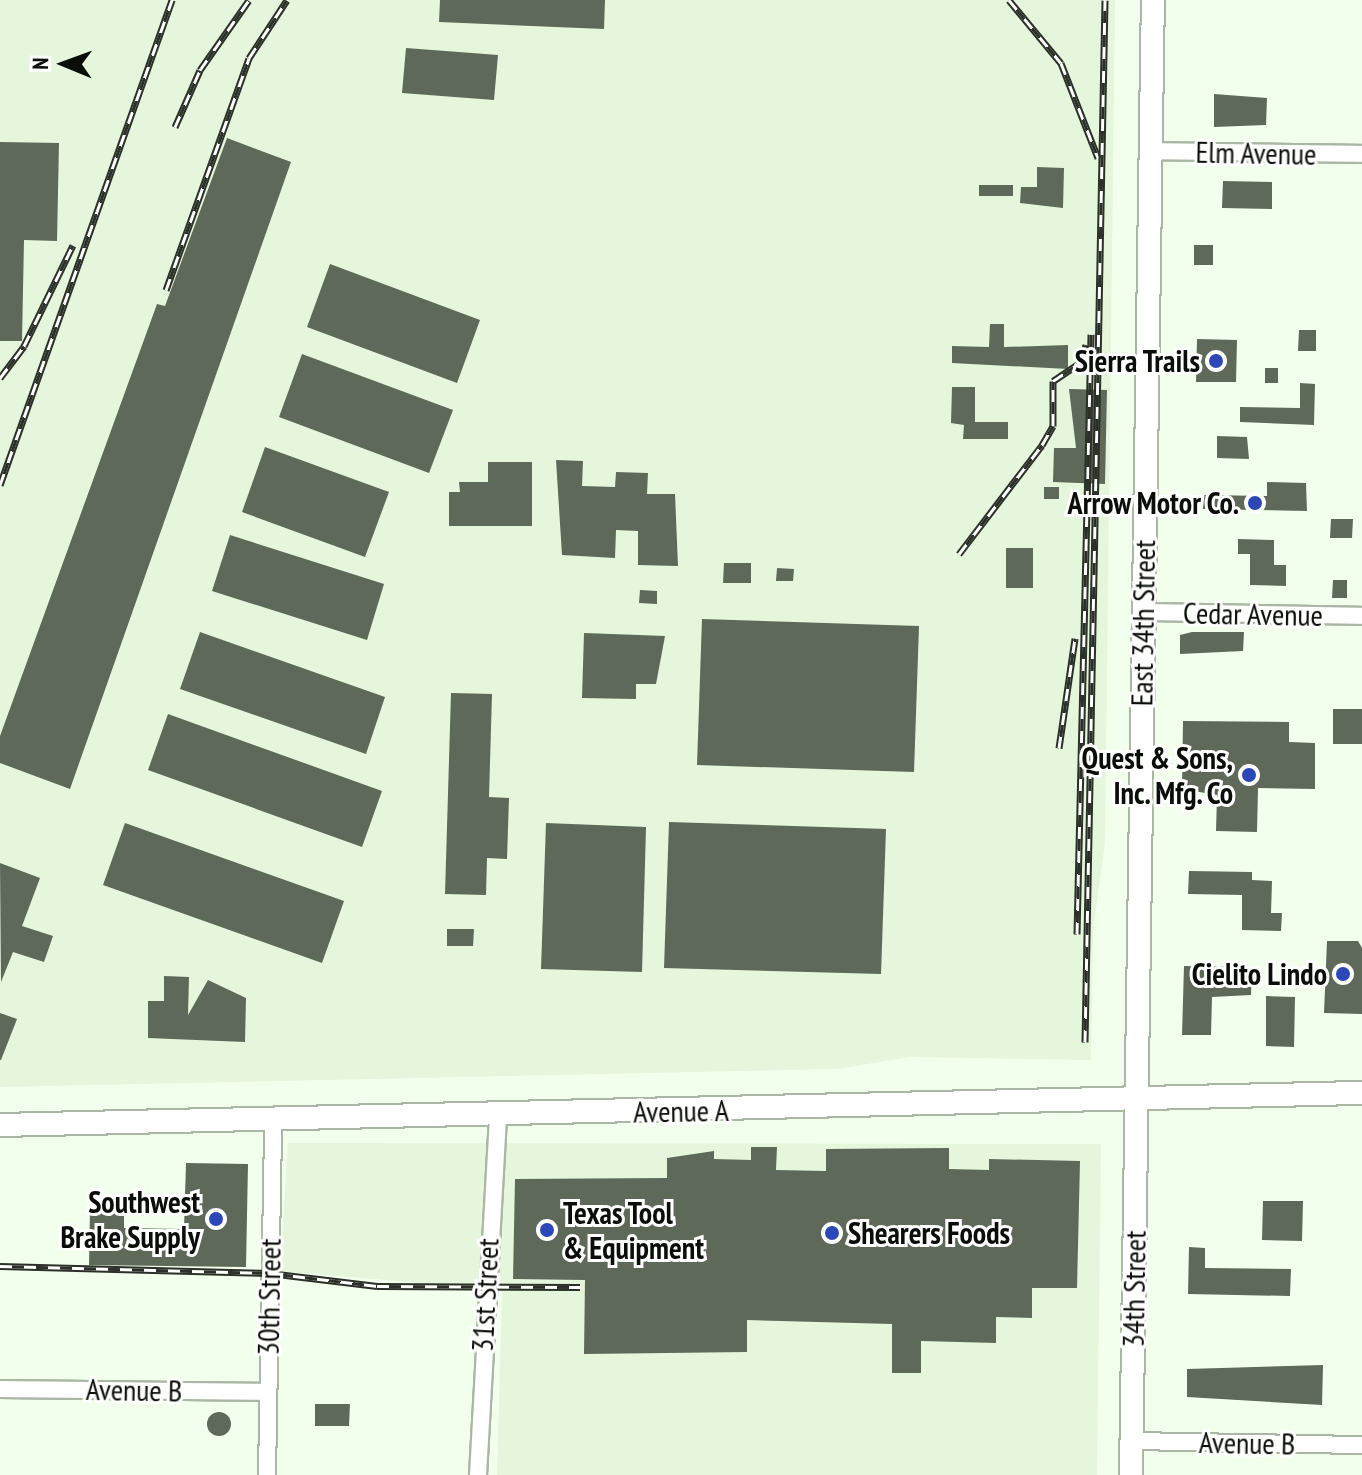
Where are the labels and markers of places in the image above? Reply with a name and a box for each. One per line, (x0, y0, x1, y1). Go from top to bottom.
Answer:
place label: Sierra Trails (1074, 343, 1200, 379)
marker: Sierra Trails (1207, 352, 1225, 370)
place label: Arrow Motor Co. (1067, 485, 1239, 521)
marker: Arrow Motor Co. (1246, 494, 1264, 512)
place label: Quest & Sons, Inc. Mfg. Co (1082, 740, 1233, 810)
marker: Quest & Sons, Inc. Mfg. Co (1240, 766, 1258, 784)
place label: Cielito Lindo (1192, 956, 1327, 992)
marker: Cielito Lindo (1334, 965, 1352, 983)
place label: Southwest Brake Supply (60, 1184, 200, 1254)
place label: Texas Tool & Equipment (563, 1195, 704, 1266)
marker: Southwest Brake Supply (207, 1210, 225, 1228)
place label: Shearers Foods (848, 1215, 1010, 1251)
marker: Texas Tool & Equipment (538, 1221, 556, 1239)
marker: Shearers Foods (823, 1224, 841, 1242)

